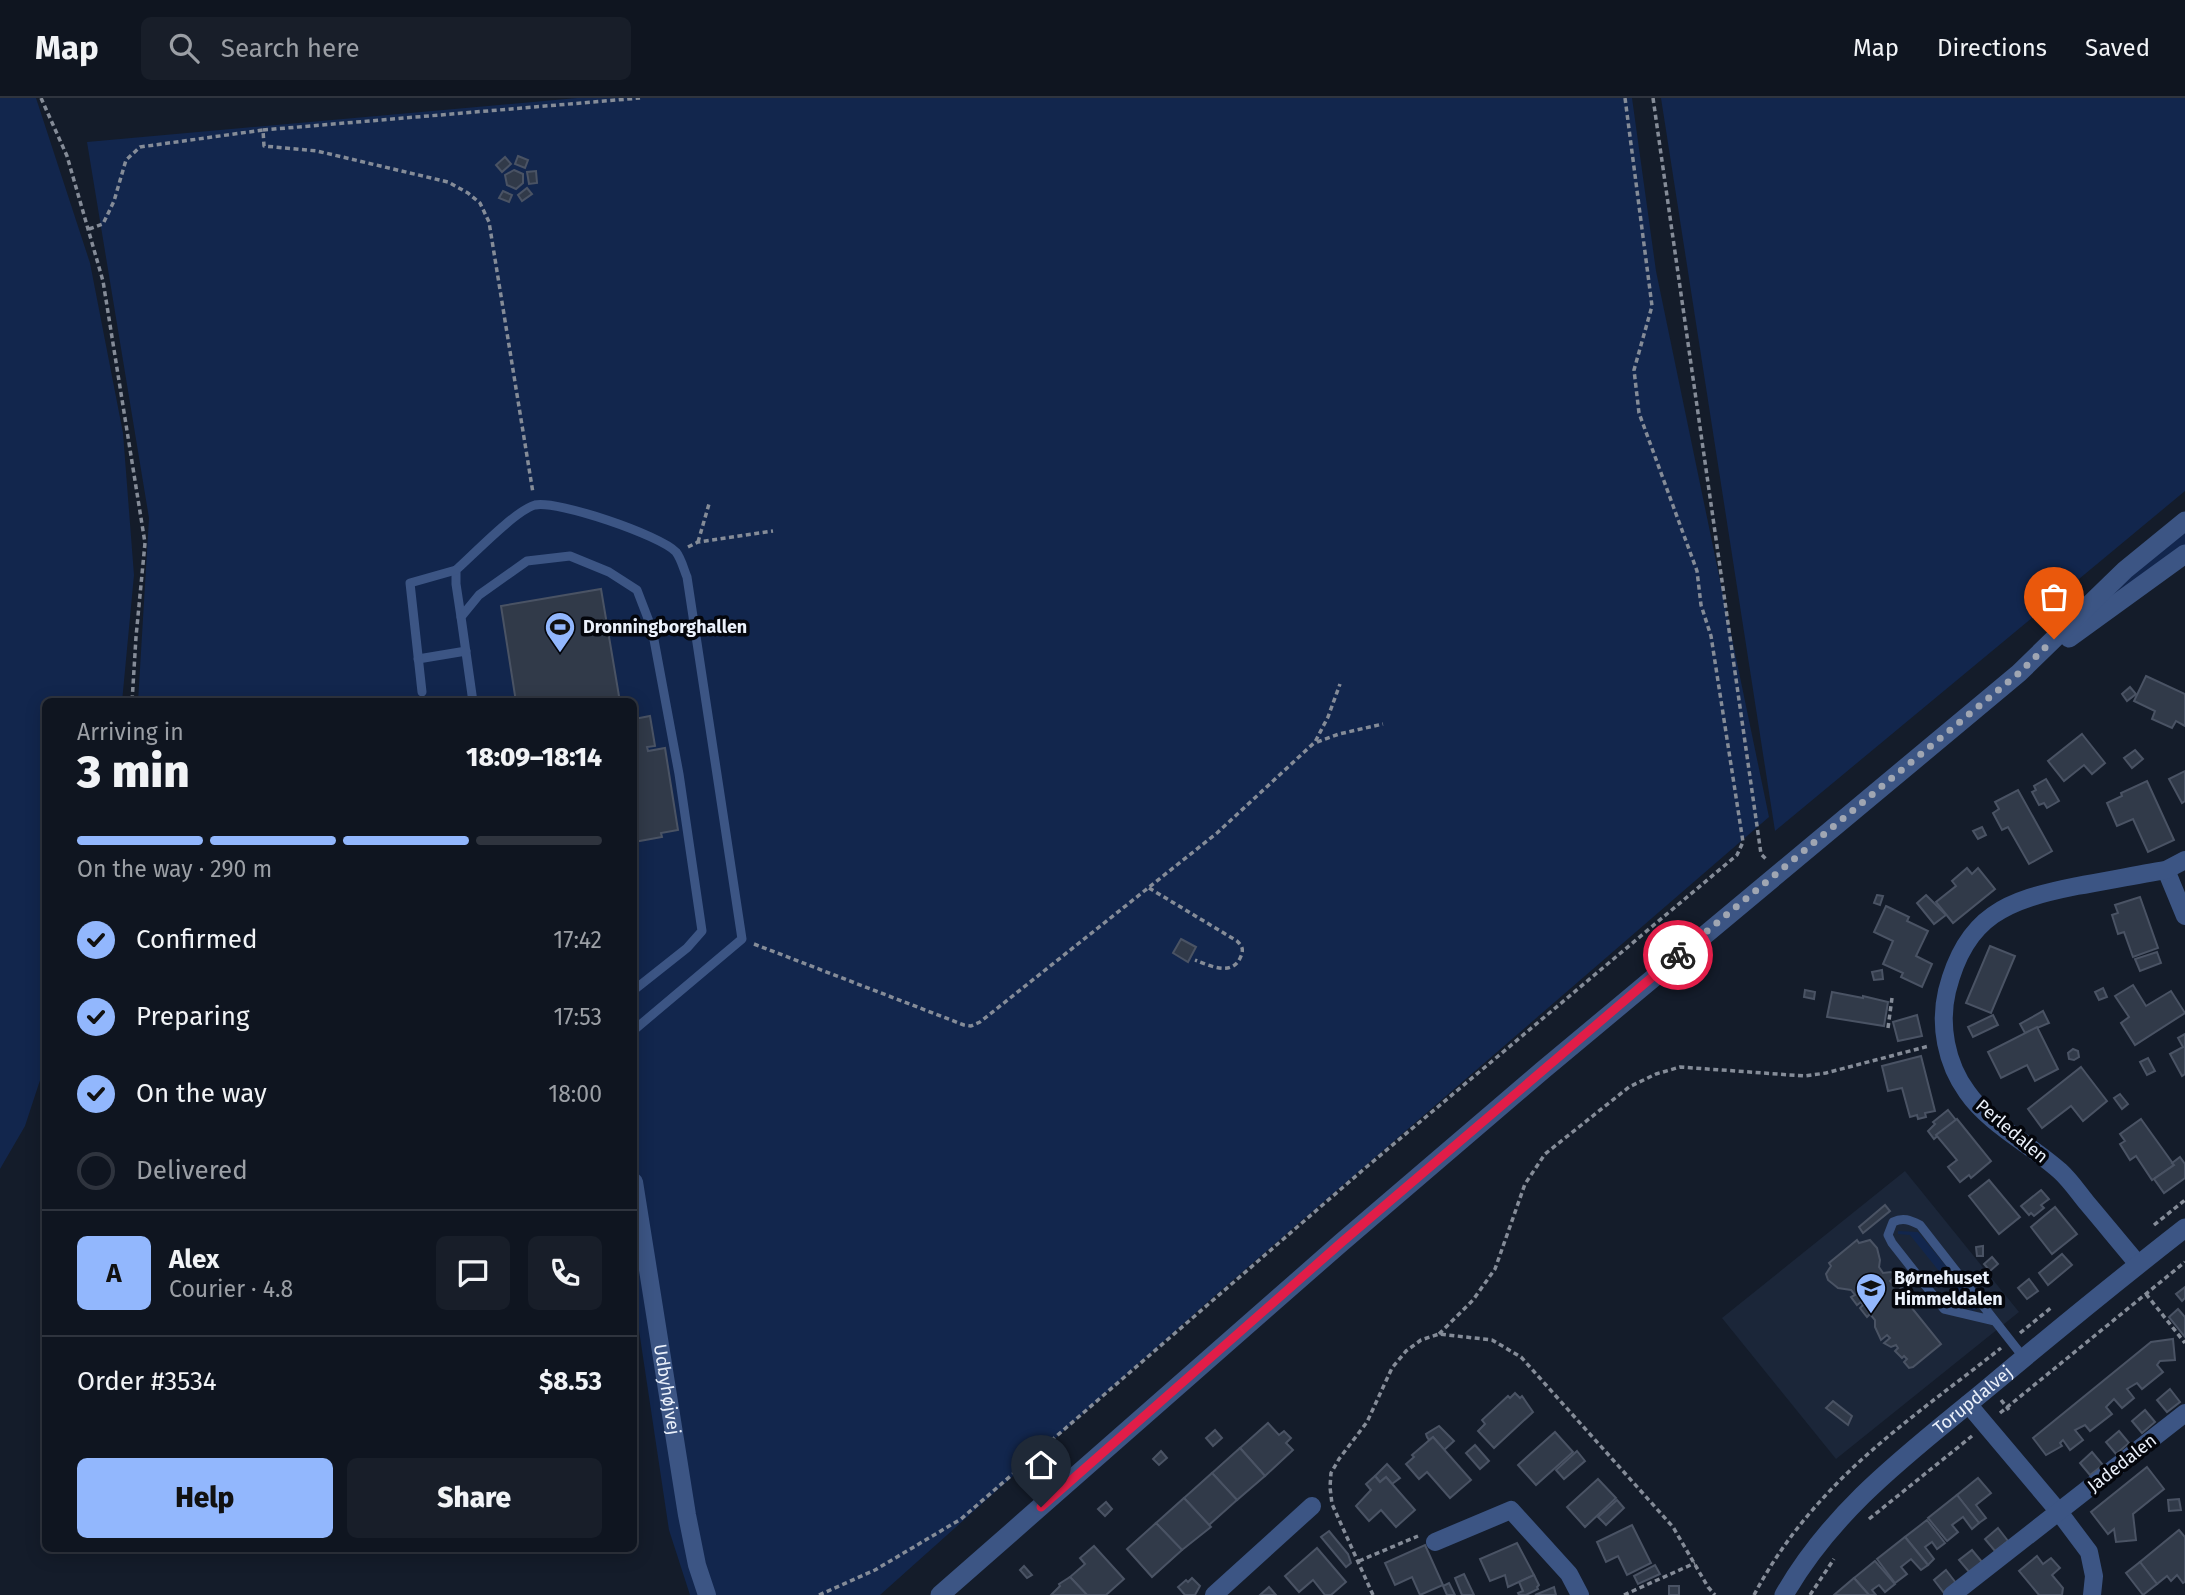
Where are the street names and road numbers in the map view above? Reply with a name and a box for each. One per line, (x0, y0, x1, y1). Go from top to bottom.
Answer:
street label: Perledalen (1971, 1094, 2053, 1168)
street label: Udbyhøjvej (649, 1342, 685, 1437)
street label: Torupdalvej (1929, 1361, 2017, 1439)
street label: Jadedalen (2083, 1429, 2161, 1497)

